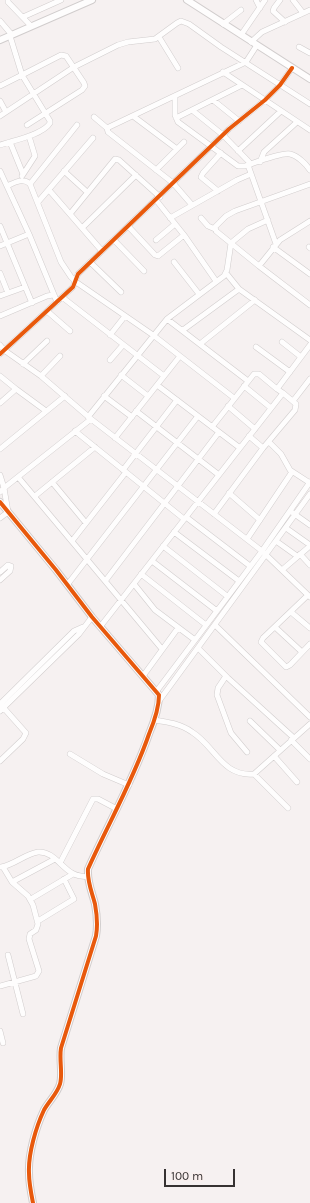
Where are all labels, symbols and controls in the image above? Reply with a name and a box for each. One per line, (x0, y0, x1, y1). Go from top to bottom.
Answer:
scale bar (166, 1161, 237, 1187)
text: 100 m (171, 1169, 203, 1183)

